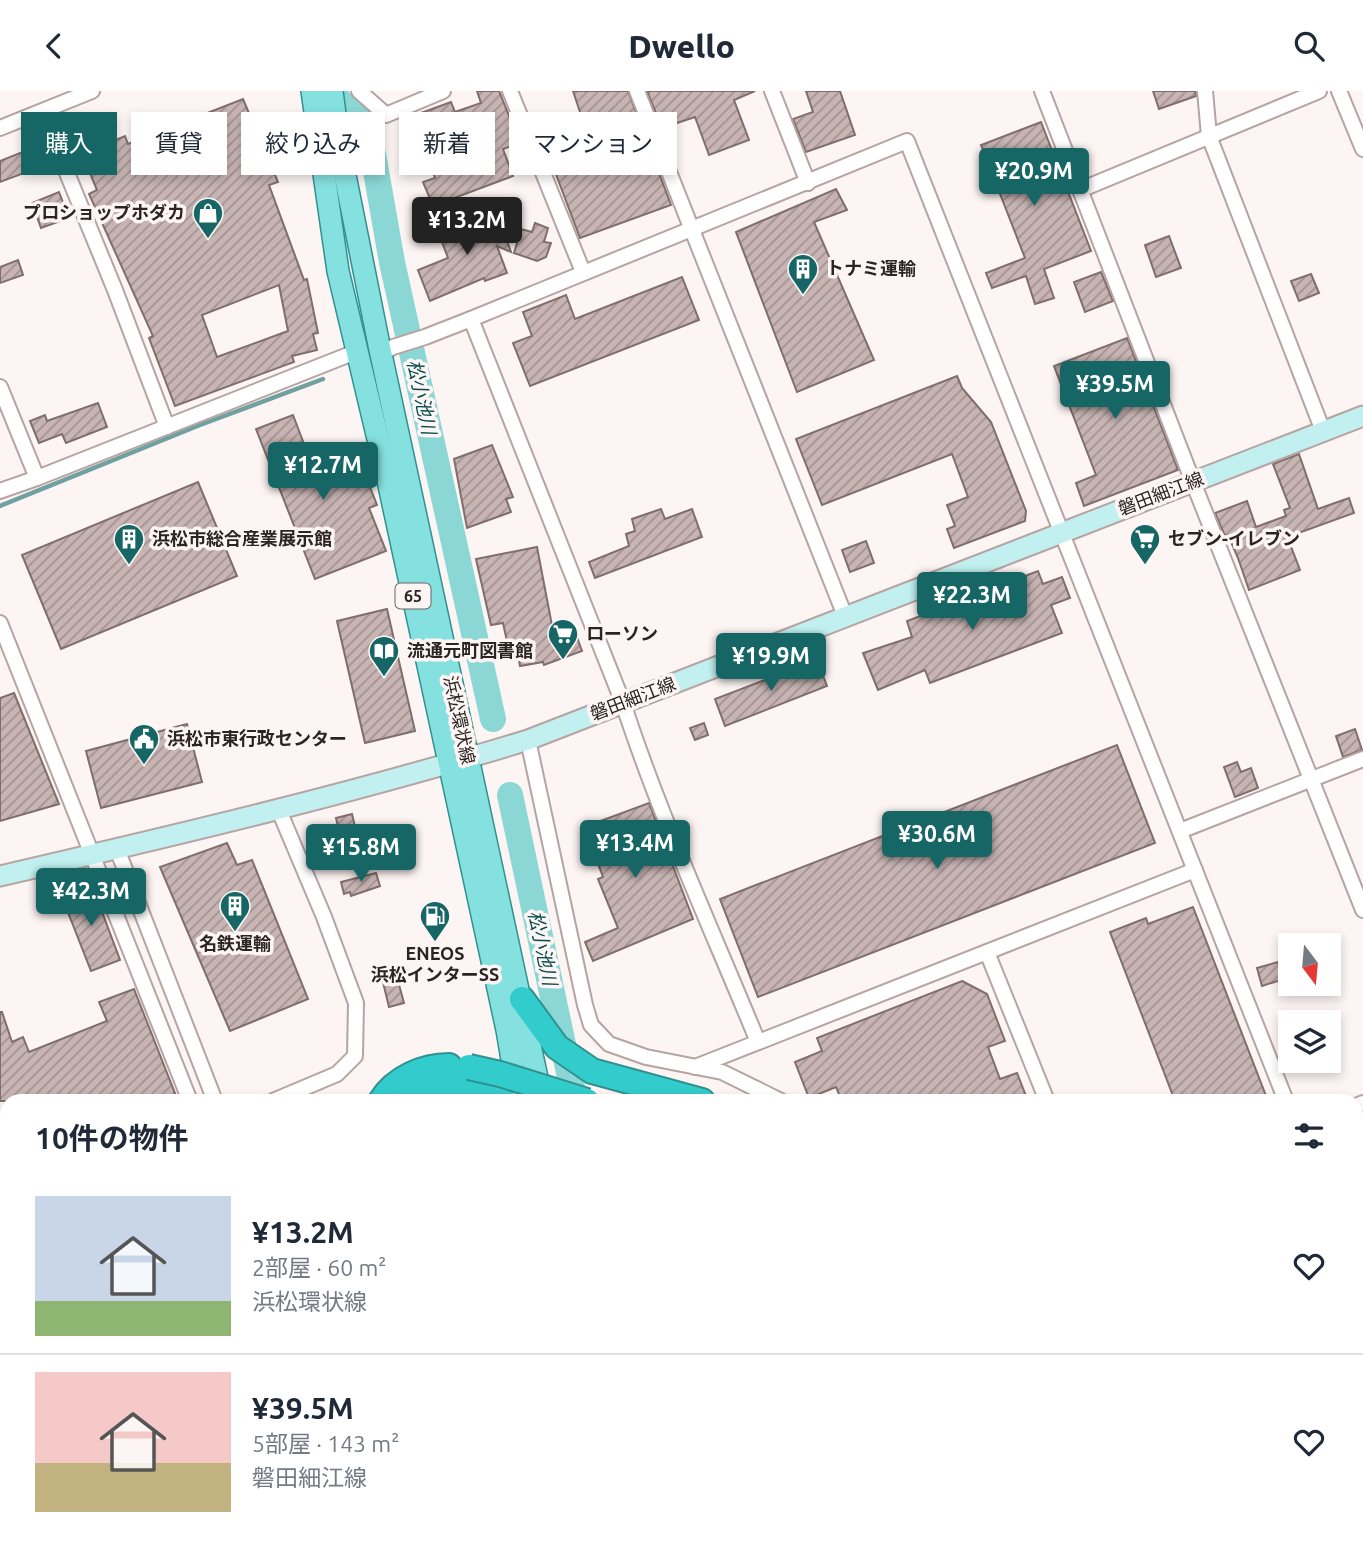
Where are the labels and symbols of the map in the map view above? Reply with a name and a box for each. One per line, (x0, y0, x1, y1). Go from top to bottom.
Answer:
pin: ¥20.9M (977, 149, 1091, 208)
shop icon: プロショップホダカ (191, 196, 225, 240)
pin: ¥13.2M (410, 197, 524, 257)
place label: プロショップホダカ (23, 202, 185, 222)
building icon: トナミ運輸 (786, 252, 820, 296)
place label: トナミ運輸 (826, 258, 916, 278)
water label: 松小池川 (403, 358, 441, 438)
pin: ¥39.5M (1058, 361, 1172, 421)
pin: ¥12.7M (266, 443, 380, 502)
street label: 磐田細江線 (1115, 468, 1206, 519)
building icon: 浜松市総合産業展示館 (112, 522, 146, 566)
supermarket icon: セブン-イレブン (1128, 522, 1162, 566)
place label: 浜松市総合産業展示館 (152, 528, 332, 548)
place label: セブン-イレブン (1168, 528, 1300, 548)
pin: ¥22.3M (915, 573, 1029, 632)
road number: 65 (396, 583, 430, 609)
supermarket icon: ローソン (546, 617, 580, 661)
place label: ローソン (586, 623, 658, 643)
pin: ¥19.9M (714, 633, 828, 693)
library icon: 流通元町図書館 (367, 634, 401, 678)
place label: 流通元町図書館 (407, 640, 533, 660)
street label: 磐田細江線 (587, 673, 678, 724)
street label: 浜松環状線 (441, 674, 479, 766)
public building icon: 浜松市東行政センター (127, 722, 161, 766)
place label: 浜松市東行政センター (167, 728, 347, 748)
pin: ¥30.6M (880, 811, 994, 871)
pin: ¥13.4M (578, 821, 692, 880)
pin: ¥15.8M (304, 825, 418, 884)
pin: ¥42.3M (34, 869, 148, 928)
building icon: 名鉄運輸 (218, 889, 252, 933)
fuel station icon: ENEOS 浜松インターSS (418, 899, 452, 943)
water label: 松小池川 (524, 909, 562, 989)
place label: 名鉄運輸 (199, 933, 271, 953)
north arrow (1278, 933, 1340, 996)
place label: ENEOS 浜松インターSS (371, 943, 499, 984)

